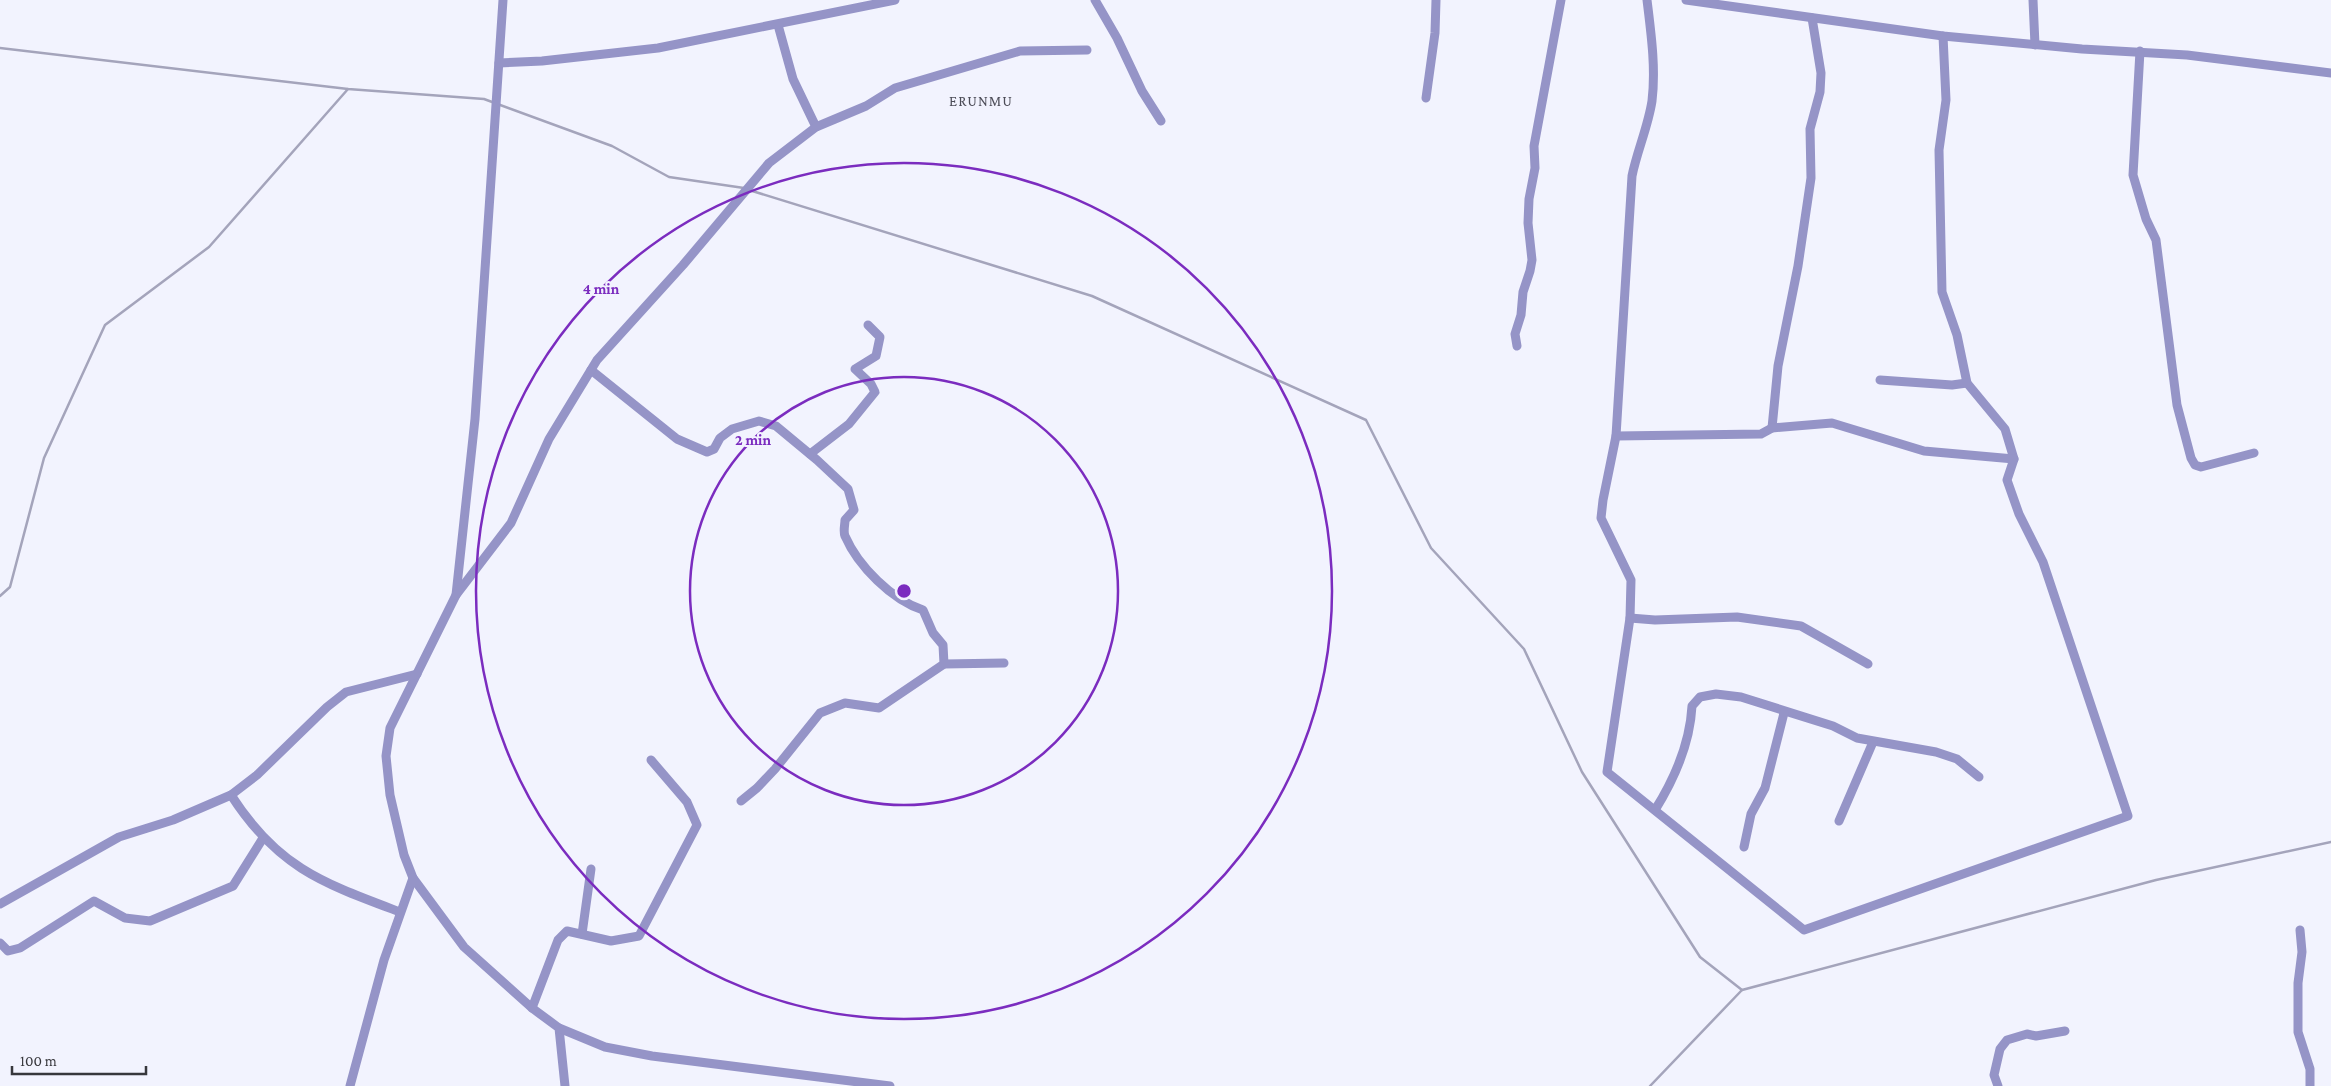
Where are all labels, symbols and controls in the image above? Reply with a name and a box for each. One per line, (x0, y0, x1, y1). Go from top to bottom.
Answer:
district label: ERUNMU (949, 93, 1013, 109)
text: 4 min (583, 281, 620, 297)
text: 2 min (735, 432, 771, 448)
centre of rings (895, 582, 913, 600)
scale bar (12, 1044, 146, 1076)
text: 100 m (20, 1053, 57, 1069)

